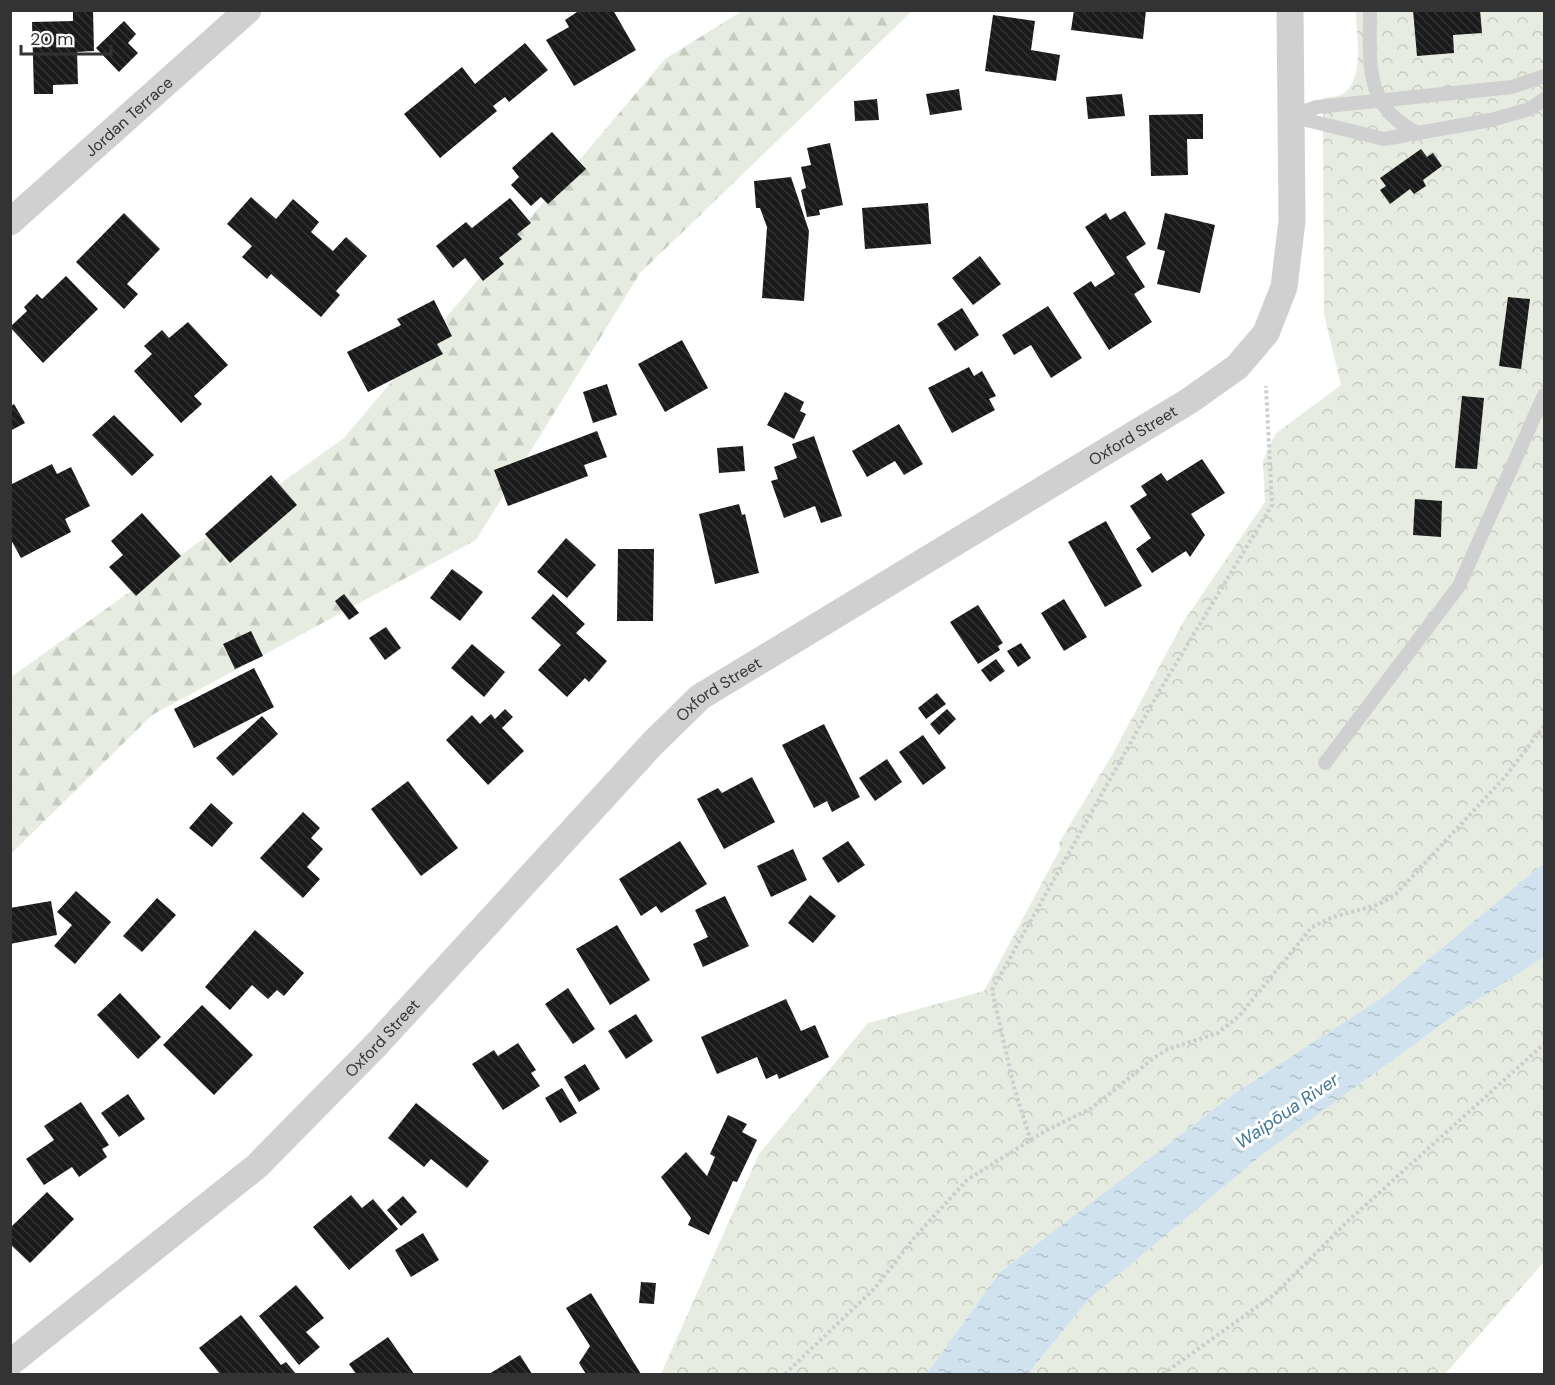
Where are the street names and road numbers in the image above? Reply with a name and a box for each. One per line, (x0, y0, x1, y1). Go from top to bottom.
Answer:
street label: Jordan Terrace (81, 72, 177, 161)
street label: Oxford Street (1085, 401, 1181, 470)
street label: Oxford Street (671, 652, 766, 726)
street label: Oxford Street (340, 994, 424, 1082)

